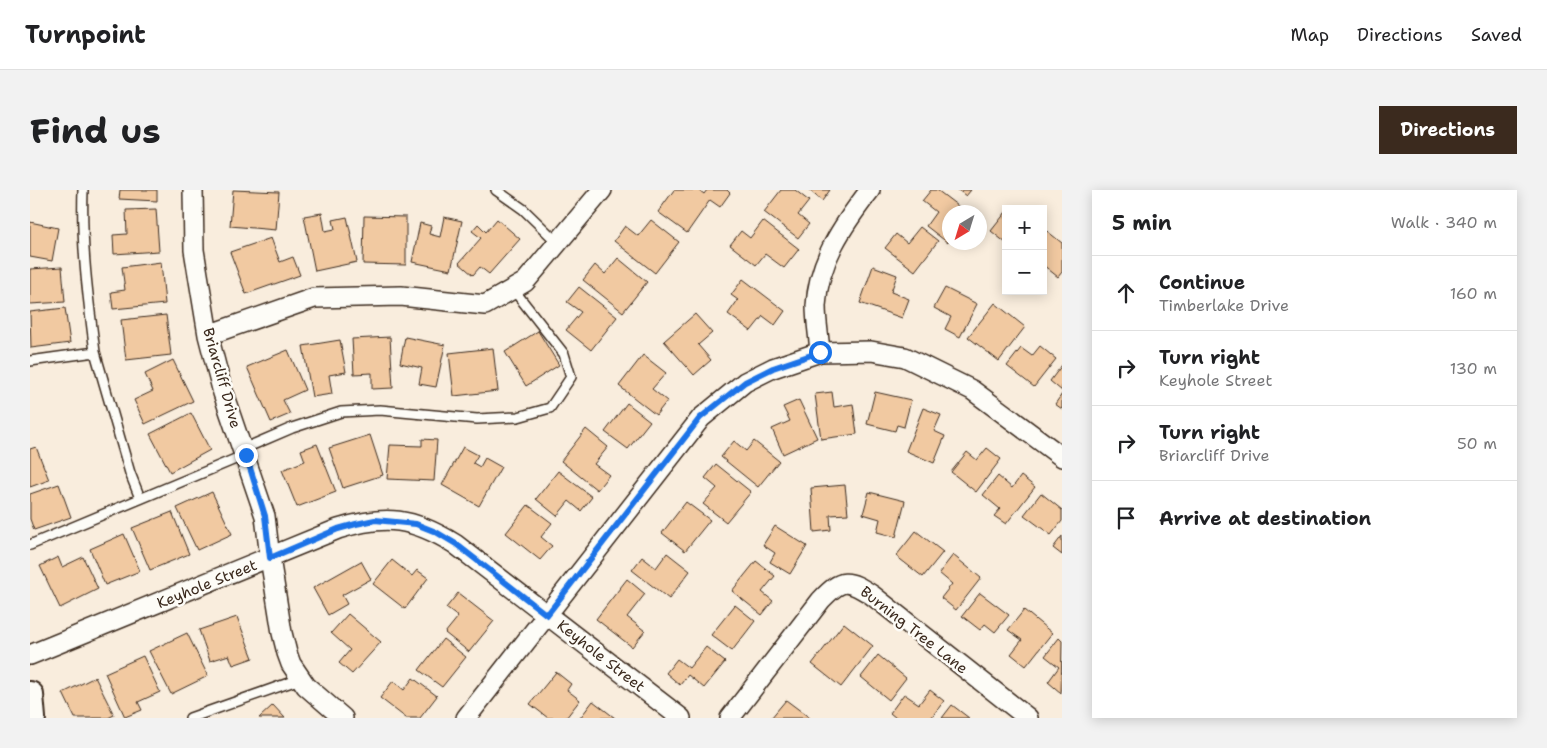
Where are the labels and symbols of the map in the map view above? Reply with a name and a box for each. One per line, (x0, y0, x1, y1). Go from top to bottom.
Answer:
north arrow (942, 205, 987, 250)
street label: Briarcliff Drive (198, 325, 246, 431)
route start (809, 341, 832, 364)
route end (235, 444, 258, 467)
street label: Keyhole Street (154, 555, 260, 613)
street label: Burning Tree Lane (856, 582, 972, 678)
street label: Keyhole Street (553, 615, 649, 697)

